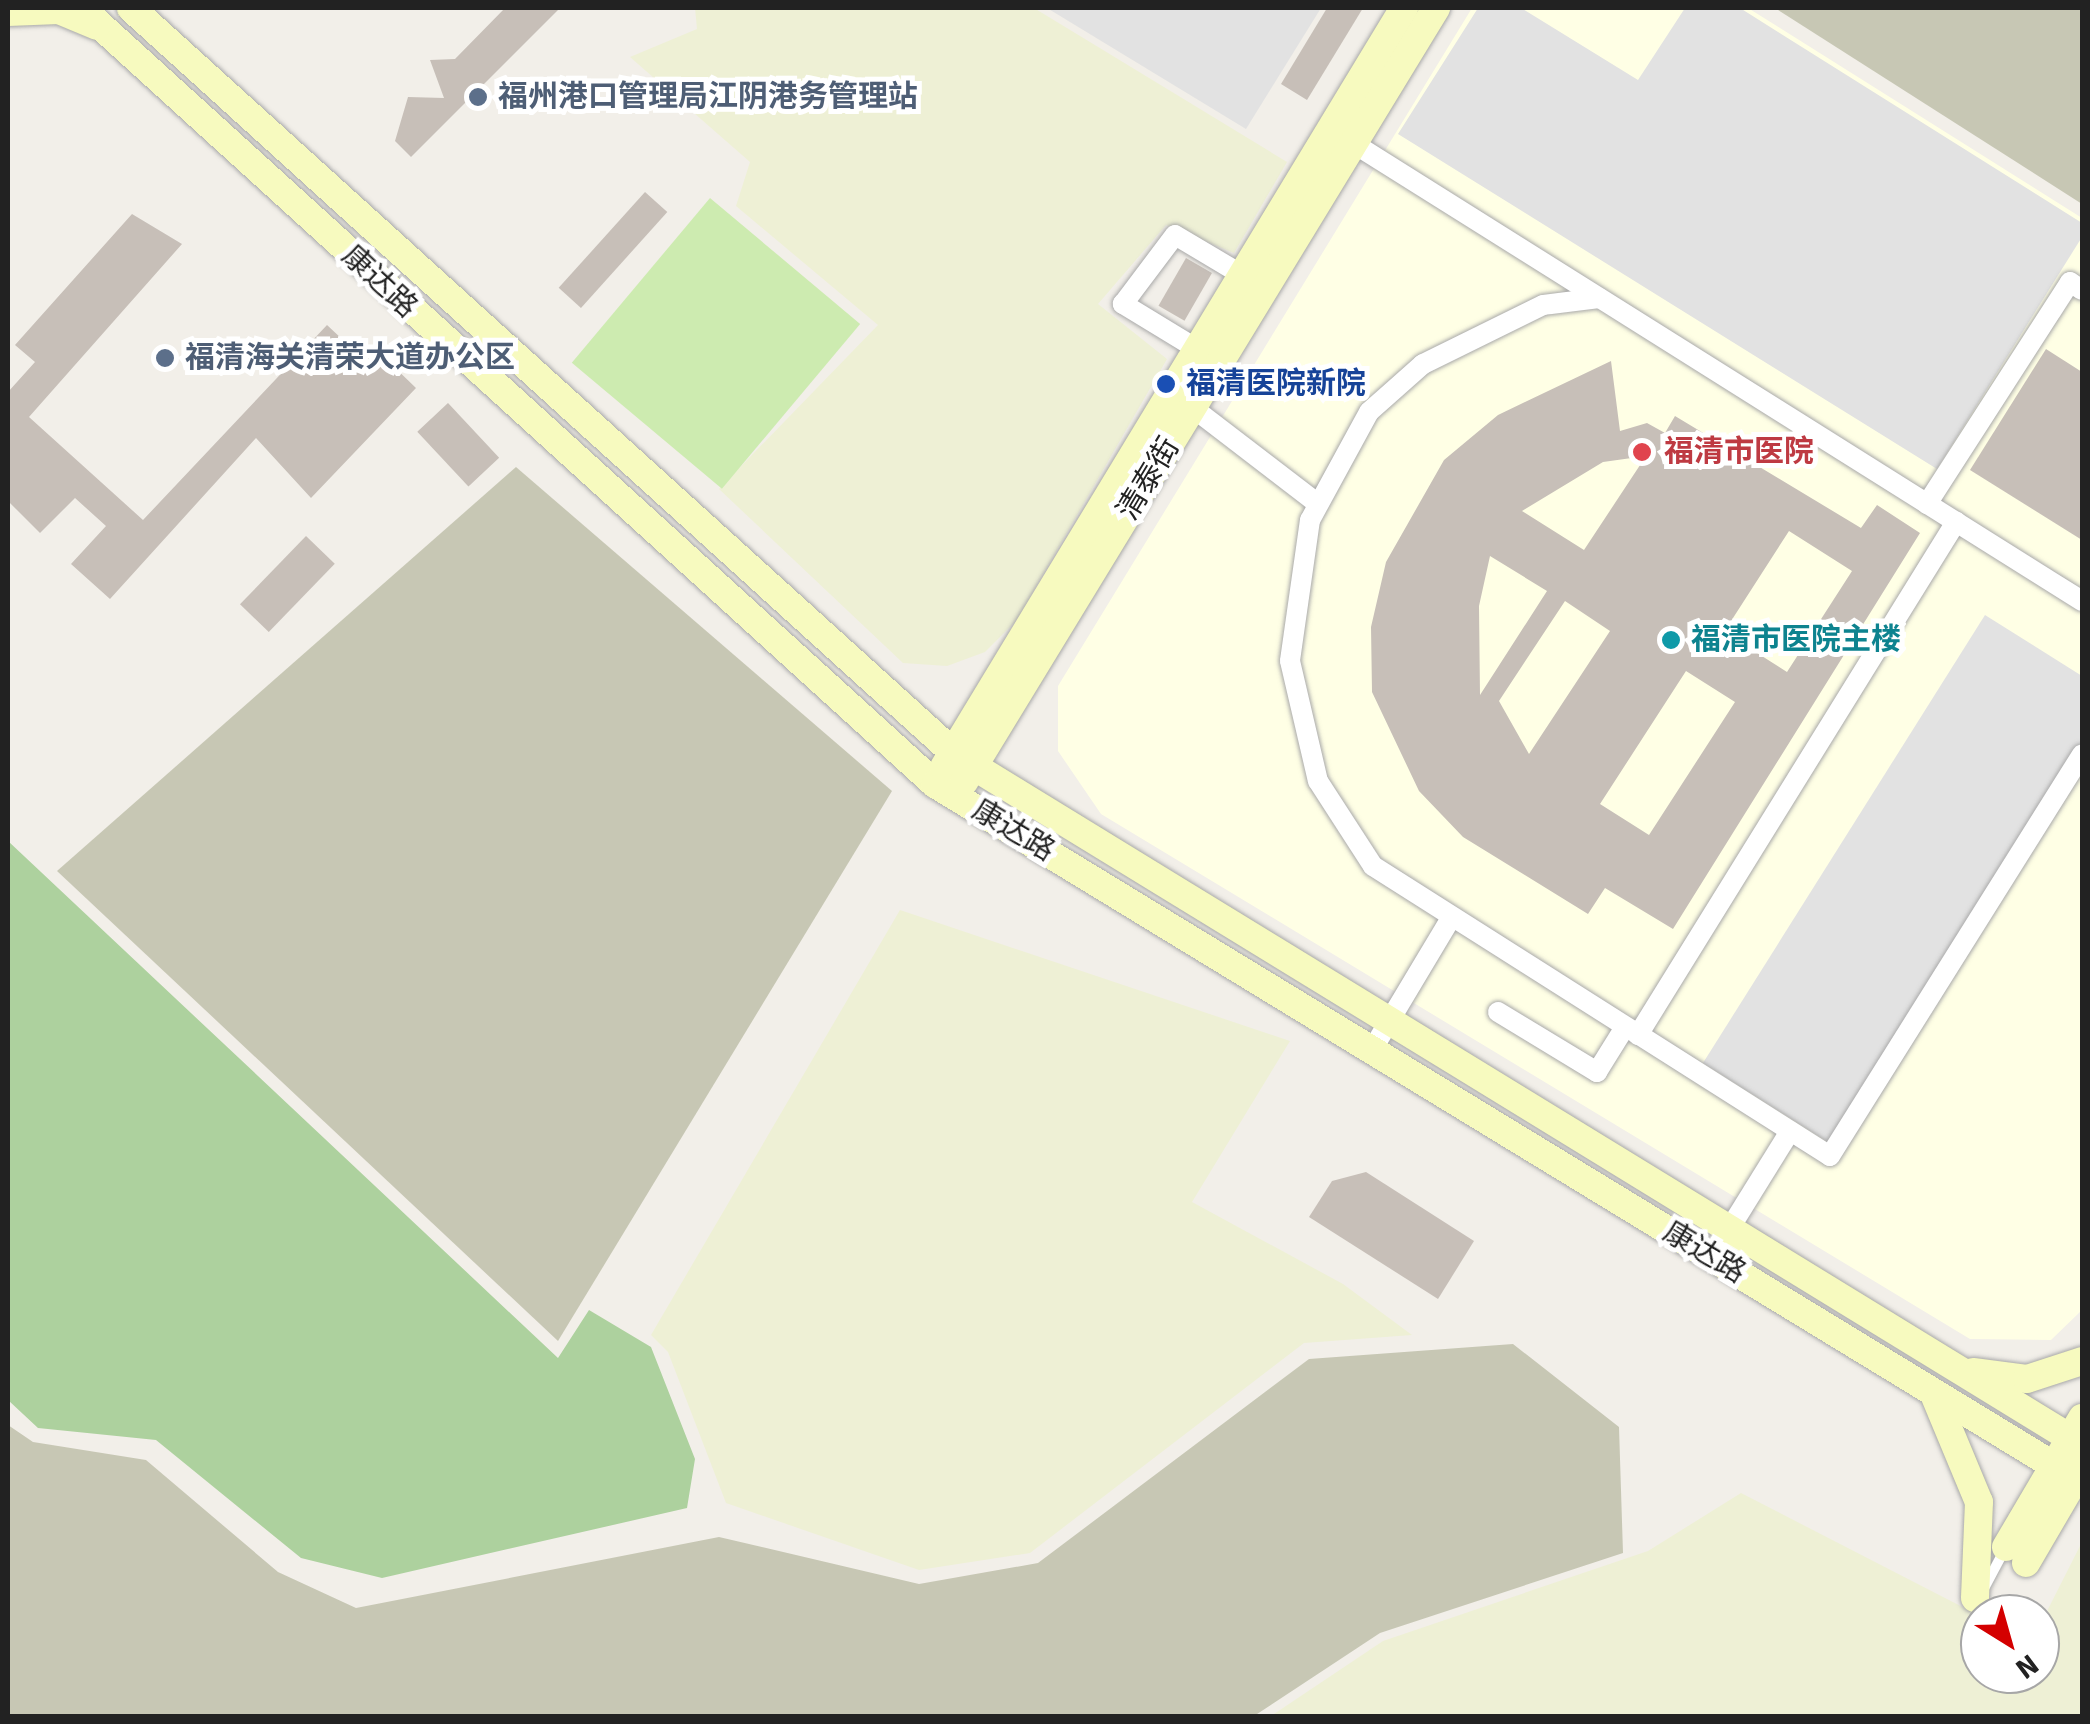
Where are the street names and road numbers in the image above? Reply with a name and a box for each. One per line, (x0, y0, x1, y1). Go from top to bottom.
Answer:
street label: 康达路 (334, 238, 424, 326)
street label: 清泰街 (1110, 431, 1188, 527)
street label: 康达路 (965, 792, 1061, 870)
street label: 康达路 (1656, 1214, 1752, 1292)

